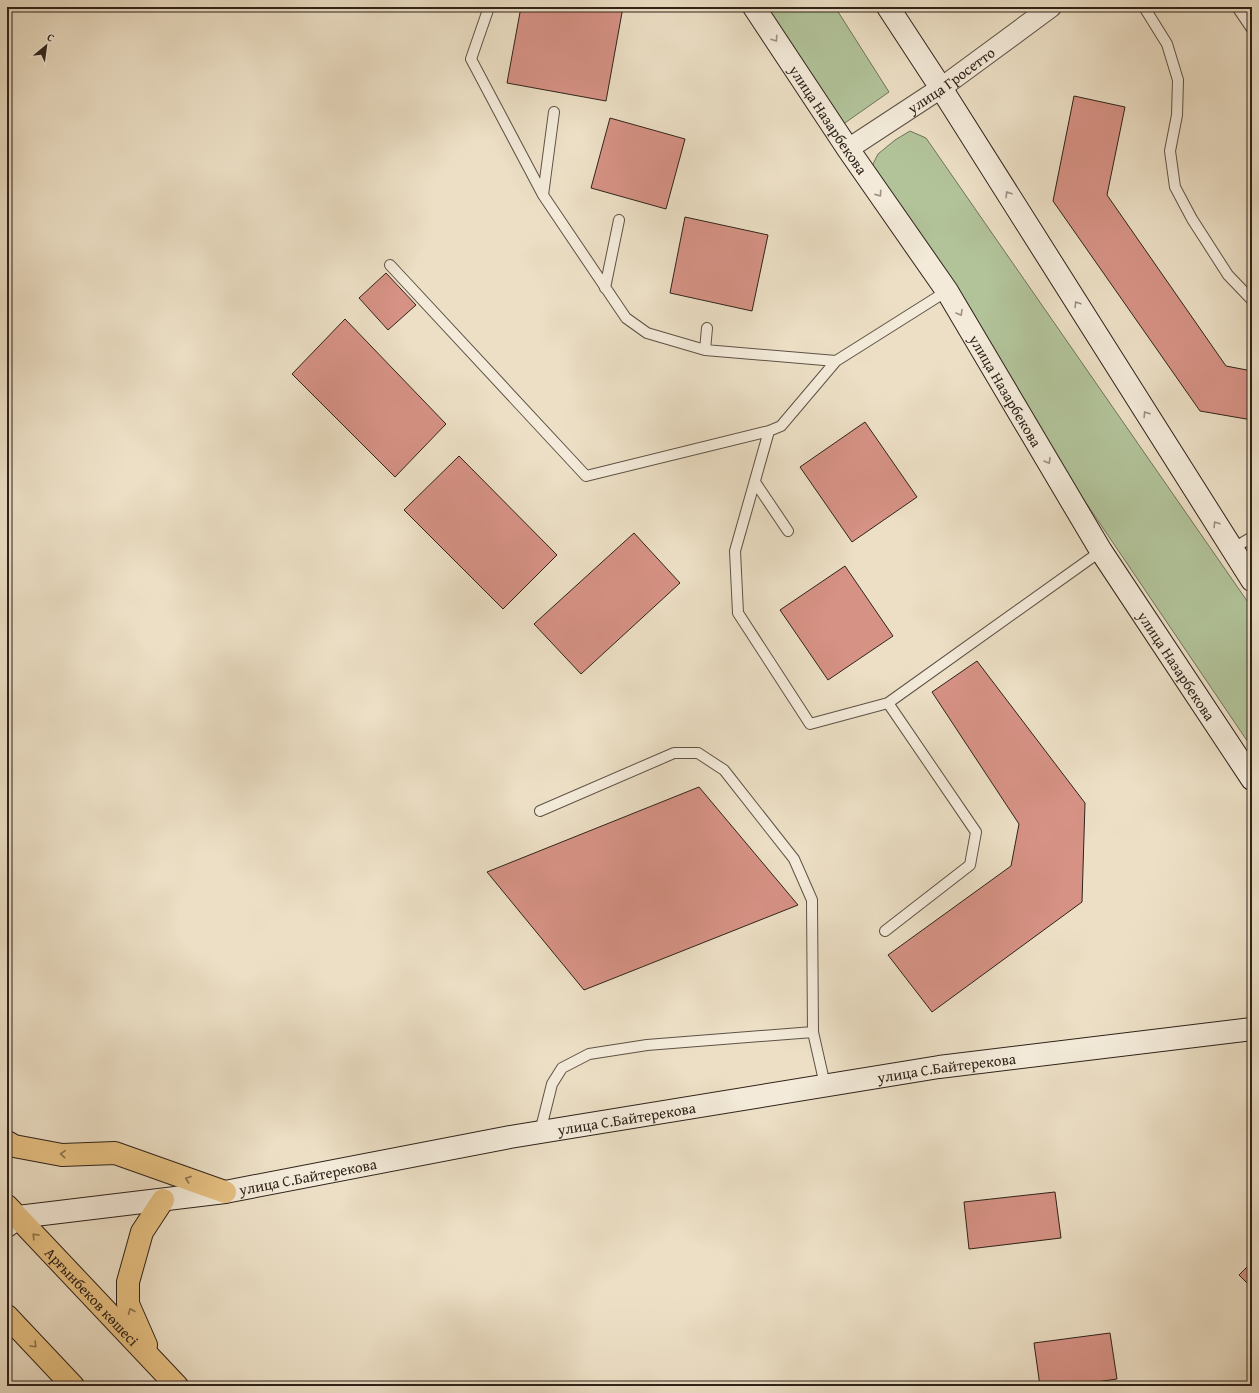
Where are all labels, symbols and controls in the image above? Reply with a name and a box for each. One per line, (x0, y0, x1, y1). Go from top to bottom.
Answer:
north arrow (26, 26, 66, 66)
text: С (44, 29, 57, 46)
one-way arrow (770, 35, 777, 42)
street label: улица Гросетто (902, 41, 999, 118)
street label: улица Назарбекова (784, 60, 873, 179)
one-way arrow (874, 190, 882, 197)
one-way arrow (1005, 191, 1012, 198)
one-way arrow (1074, 301, 1082, 308)
one-way arrow (955, 309, 962, 316)
street label: улица Назарбекова (964, 329, 1048, 451)
one-way arrow (1143, 411, 1151, 418)
one-way arrow (1043, 457, 1050, 464)
one-way arrow (1213, 521, 1220, 528)
street label: улица Назарбекова (1132, 606, 1221, 725)
street label: улица С.Байтерекова (875, 1047, 1018, 1088)
street label: улица С.Байтерекова (555, 1096, 698, 1140)
one-way arrow (59, 1150, 66, 1159)
street label: улица С.Байтерекова (236, 1152, 379, 1200)
one-way arrow (184, 1175, 191, 1184)
one-way arrow (32, 1233, 40, 1241)
street label: Арғынбеков көшесі (40, 1242, 144, 1350)
one-way arrow (128, 1307, 136, 1315)
one-way arrow (29, 1340, 36, 1347)

